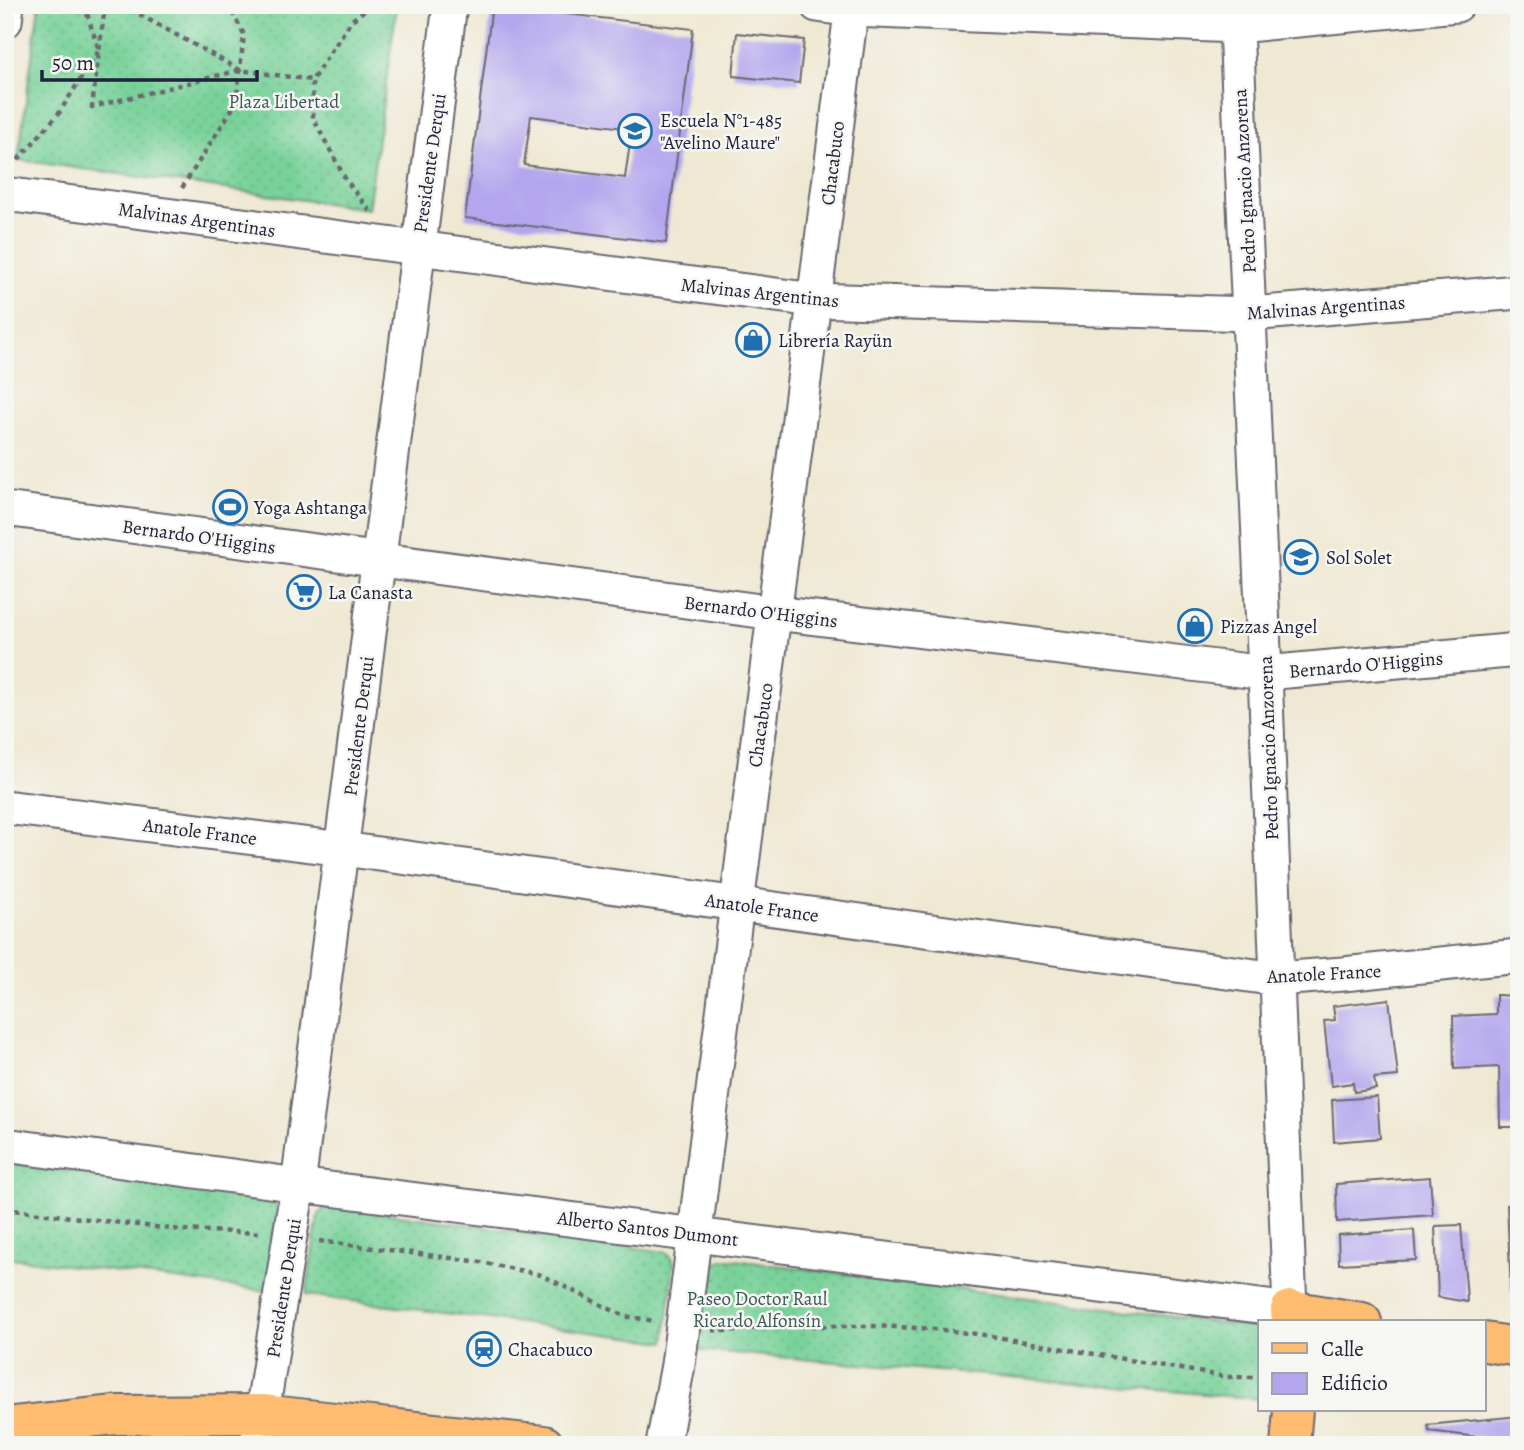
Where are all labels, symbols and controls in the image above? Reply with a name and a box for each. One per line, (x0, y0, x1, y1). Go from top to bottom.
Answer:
scale bar (42, 38, 257, 82)
text: 50 m (52, 49, 94, 77)
street label: Pedro Ignacio Anzorena (1227, 88, 1263, 274)
park label: Plaza Libertad (228, 89, 340, 115)
street label: Presidente Derqui (407, 92, 453, 235)
place label: Escuela N°1-485 "Avelino Maure" (660, 108, 782, 156)
school or university icon: Escuela N°1-485 "Avelino Maure" (616, 112, 654, 150)
street label: Chacabuco (815, 119, 851, 207)
street label: Malvinas Argentinas (116, 196, 277, 244)
street label: Malvinas Argentinas (680, 272, 840, 314)
street label: Malvinas Argentinas (1246, 289, 1406, 327)
shop icon: Librería Rayün (734, 321, 772, 359)
place label: Librería Rayün (778, 328, 892, 354)
sports icon: Yoga Ashtanga (211, 488, 249, 526)
place label: Yoga Ashtanga (253, 495, 368, 521)
street label: Bernardo O'Higgins (121, 513, 277, 561)
school or university icon: Sol Solet (1282, 538, 1320, 576)
place label: Sol Solet (1326, 545, 1392, 571)
supermarket icon: La Canasta (285, 573, 323, 611)
place label: La Canasta (328, 580, 413, 606)
street label: Bernardo O'Higgins (683, 590, 839, 634)
shop icon: Pizzas Angel (1176, 607, 1214, 645)
place label: Pizzas Angel (1220, 614, 1318, 640)
street label: Bernardo O'Higgins (1288, 645, 1444, 685)
street label: Presidente Derqui (338, 655, 380, 798)
street label: Pedro Ignacio Anzorena (1253, 655, 1285, 841)
street label: Chacabuco (742, 681, 780, 769)
street label: Anatole France (140, 812, 258, 852)
street label: Anatole France (702, 887, 820, 929)
street label: Anatole France (1265, 958, 1382, 990)
street label: Alberto Santos Dumont (555, 1205, 740, 1253)
street label: Presidente Derqui (260, 1217, 308, 1360)
park label: Paseo Doctor Raul Ricardo Alfonsín (687, 1286, 828, 1334)
legend (1258, 1320, 1486, 1412)
station icon: Chacabuco (465, 1330, 503, 1368)
text: Calle (1321, 1335, 1364, 1363)
place label: Chacabuco (508, 1337, 593, 1363)
text: Edificio (1321, 1369, 1388, 1397)

